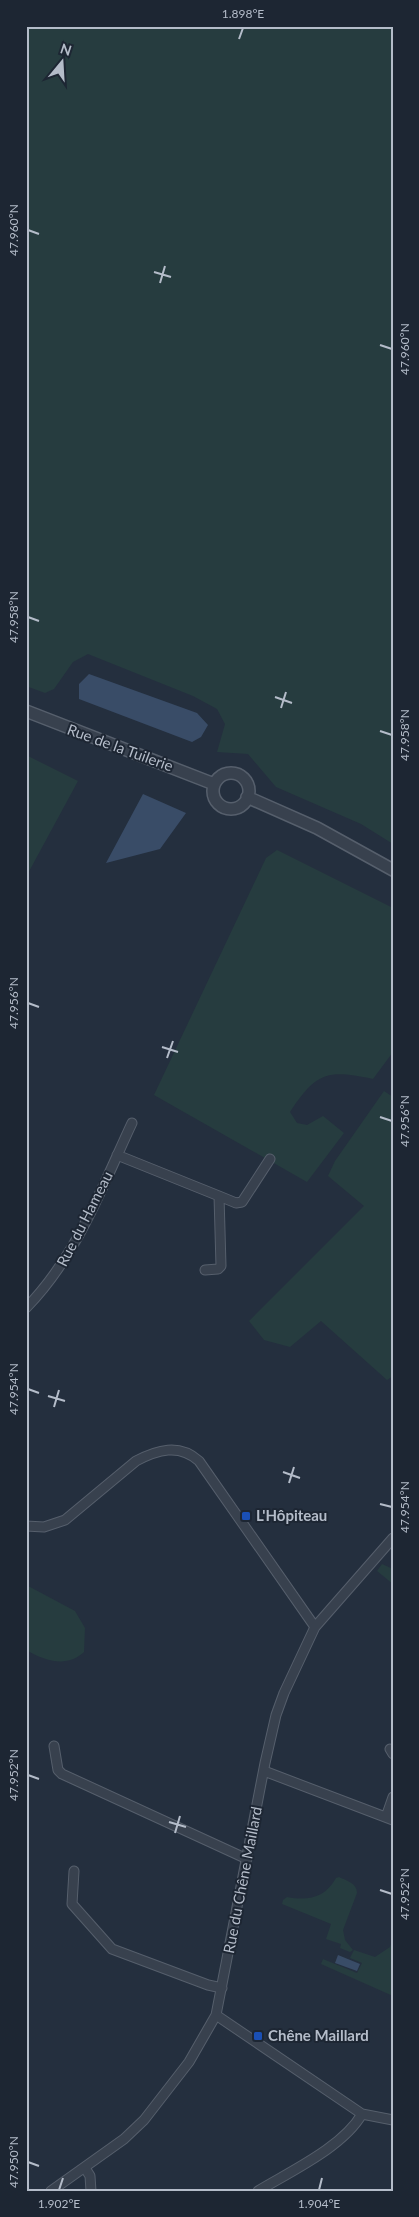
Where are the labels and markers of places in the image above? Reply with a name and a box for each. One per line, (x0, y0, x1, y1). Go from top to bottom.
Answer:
place label: L'Hôpiteau (256, 1506, 327, 1524)
marker: L'Hôpiteau (240, 1510, 252, 1522)
place label: Chêne Maillard (268, 2026, 369, 2044)
marker: Chêne Maillard (252, 2030, 264, 2042)

